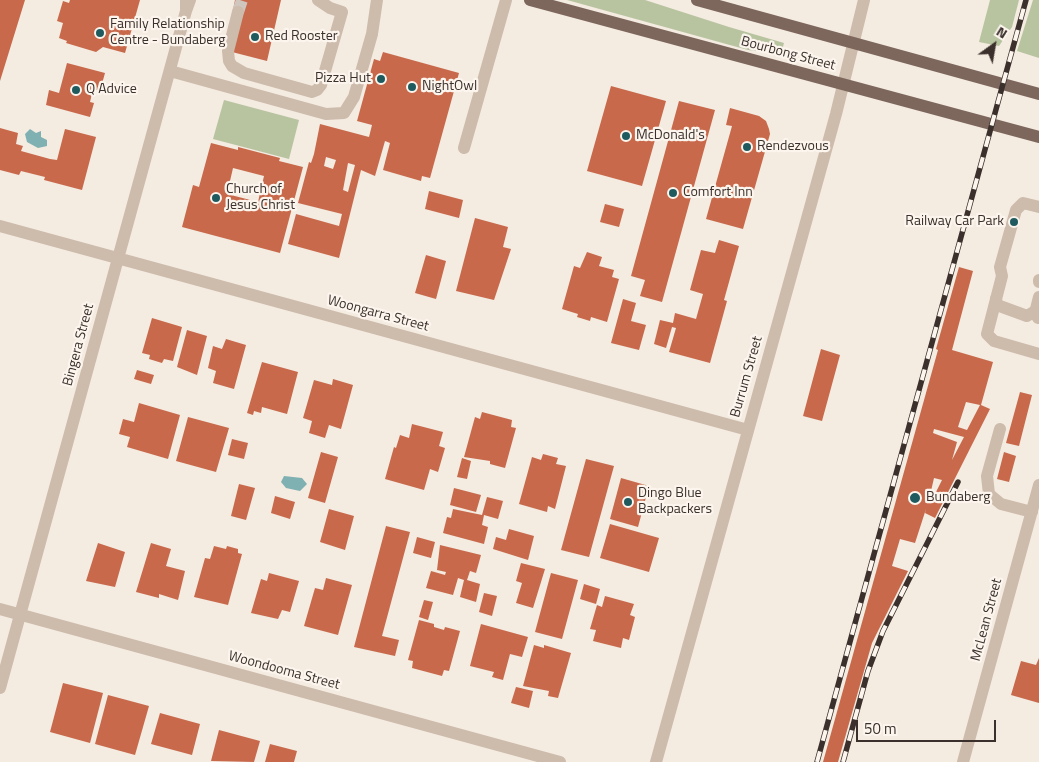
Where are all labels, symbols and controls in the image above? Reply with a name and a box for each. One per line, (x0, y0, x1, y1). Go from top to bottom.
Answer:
place label: Family Relationship Centre - Bundaberg (110, 17, 225, 49)
north arrow (969, 20, 1019, 70)
text: N (993, 20, 1012, 43)
marker: Family Relationship Centre - Bundaberg (94, 27, 106, 39)
place label: Red Rooster (265, 29, 338, 45)
marker: Red Rooster (249, 31, 261, 43)
street label: Bourbong Street (739, 33, 837, 75)
place label: Pizza Hut (315, 71, 371, 87)
marker: Pizza Hut (375, 73, 387, 85)
place label: NightOwl (422, 79, 477, 95)
marker: NightOwl (406, 81, 418, 93)
place label: Q Advice (86, 82, 137, 98)
marker: Q Advice (70, 84, 82, 96)
place label: McDonald's (636, 128, 705, 144)
marker: McDonald's (620, 130, 632, 142)
place label: Rendezvous (757, 139, 829, 155)
marker: Rendezvous (741, 141, 753, 153)
place label: Church of Jesus Christ (226, 182, 295, 214)
place label: Comfort Inn (683, 185, 753, 201)
marker: Comfort Inn (667, 187, 679, 199)
marker: Church of Jesus Christ (210, 192, 222, 204)
place label: Railway Car Park (905, 214, 1004, 230)
marker: Railway Car Park (1008, 216, 1020, 228)
street label: Woongarra Street (325, 292, 431, 336)
street label: Bingera Street (60, 302, 98, 388)
street label: Burrum Street (727, 334, 767, 420)
place label: Dingo Blue Backpackers (638, 486, 712, 518)
place label: Bundaberg (926, 490, 990, 506)
marker: Bundaberg (908, 491, 922, 505)
marker: Dingo Blue Backpackers (622, 496, 634, 508)
street label: McLean Street (968, 577, 1006, 663)
street label: Woondooma Street (227, 648, 341, 694)
scale bar (859, 710, 999, 742)
text: 50 m (864, 717, 897, 740)

